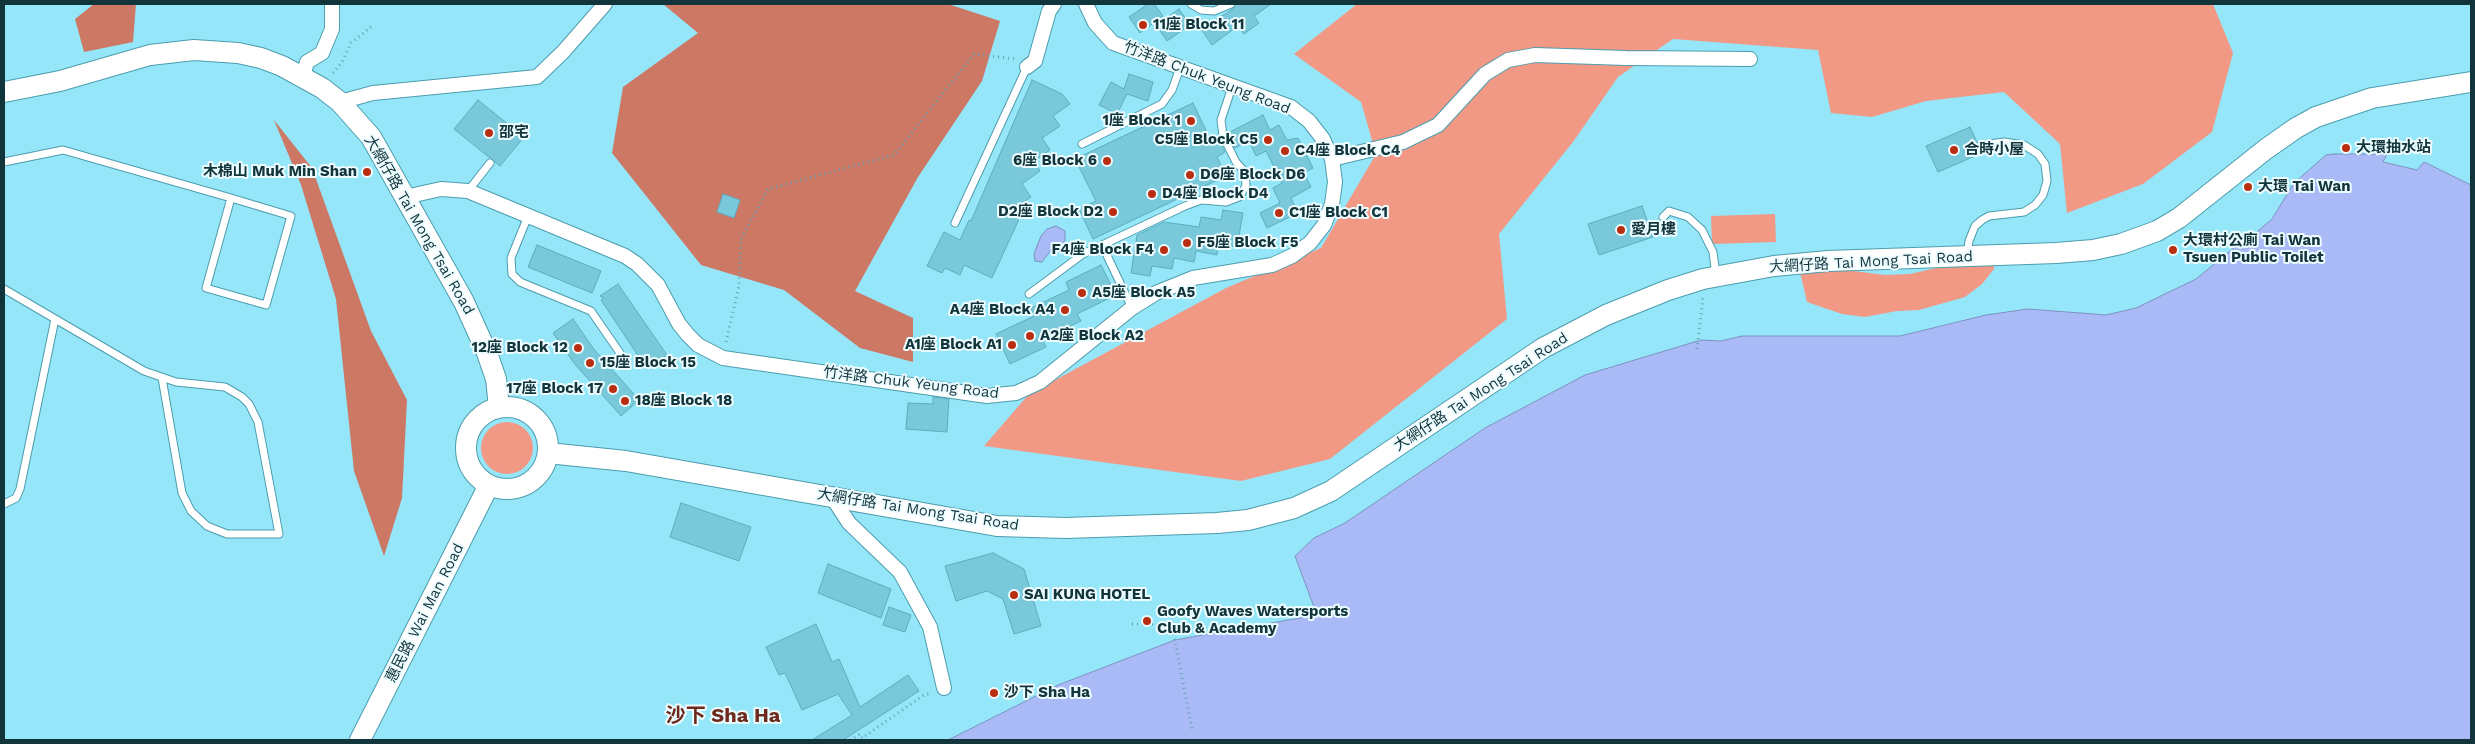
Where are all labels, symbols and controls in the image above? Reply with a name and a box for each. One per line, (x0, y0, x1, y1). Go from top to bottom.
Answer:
place label: 11座 Block 11 (1153, 16, 1244, 34)
marker: 11座 Block 11 (1137, 19, 1149, 31)
street label: 竹洋路 Chuk Yeung Road (1121, 38, 1293, 118)
place label: 1座 Block 1 (1103, 112, 1181, 130)
marker: 1座 Block 1 (1185, 115, 1197, 127)
place label: 邵宅 (499, 124, 529, 142)
marker: 邵宅 (483, 127, 495, 139)
place label: C5座 Block C5 (1155, 131, 1258, 149)
street label: 大網仔路 Tai Mong Tsai Road (360, 132, 478, 318)
marker: C5座 Block C5 (1262, 134, 1274, 146)
place label: 大環抽水站 (2356, 139, 2431, 157)
place label: 合時小屋 (1964, 141, 2024, 159)
place label: C4座 Block C4 (1295, 142, 1400, 160)
marker: 大環抽水站 (2340, 142, 2352, 154)
marker: 合時小屋 (1948, 144, 1960, 156)
marker: C4座 Block C4 (1279, 145, 1291, 157)
place label: 6座 Block 6 (1013, 152, 1097, 170)
marker: 6座 Block 6 (1101, 155, 1113, 167)
place label: 木棉山 Muk Min Shan (203, 163, 357, 181)
marker: 木棉山 Muk Min Shan (361, 166, 373, 178)
place label: D6座 Block D6 (1200, 166, 1306, 184)
marker: D6座 Block D6 (1184, 169, 1196, 181)
place label: 大環 Tai Wan (2258, 178, 2350, 196)
marker: 大環 Tai Wan (2242, 181, 2254, 193)
place label: D4座 Block D4 (1162, 185, 1268, 203)
marker: D4座 Block D4 (1146, 188, 1158, 200)
place label: D2座 Block D2 (998, 203, 1103, 221)
place label: C1座 Block C1 (1289, 204, 1388, 222)
marker: D2座 Block D2 (1107, 206, 1119, 218)
marker: C1座 Block C1 (1273, 207, 1285, 219)
place label: 愛月樓 (1631, 221, 1676, 239)
marker: 愛月樓 (1615, 224, 1627, 236)
place label: 大環村公廁 Tai Wan Tsuen Public Toilet (2183, 232, 2324, 267)
place label: F5座 Block F5 (1197, 234, 1298, 252)
marker: F5座 Block F5 (1181, 237, 1193, 249)
place label: F4座 Block F4 (1052, 241, 1154, 259)
marker: F4座 Block F4 (1158, 244, 1170, 256)
marker: 大環村公廁 Tai Wan Tsuen Public Toilet (2167, 244, 2179, 256)
street label: 大網仔路 Tai Mong Tsai Road (1769, 248, 1973, 276)
place label: A5座 Block A5 (1092, 284, 1195, 302)
marker: A5座 Block A5 (1076, 287, 1088, 299)
place label: A4座 Block A4 (950, 301, 1055, 319)
marker: A4座 Block A4 (1059, 304, 1071, 316)
place label: A2座 Block A2 (1040, 327, 1144, 345)
street label: 大網仔路 Tai Mong Tsai Road (1391, 329, 1571, 455)
marker: A2座 Block A2 (1024, 330, 1036, 342)
place label: A1座 Block A1 (905, 336, 1002, 354)
place label: 12座 Block 12 (472, 339, 568, 357)
marker: A1座 Block A1 (1006, 339, 1018, 351)
marker: 12座 Block 12 (572, 342, 584, 354)
place label: 15座 Block 15 (600, 354, 696, 372)
marker: 15座 Block 15 (584, 357, 596, 369)
street label: 竹洋路 Chuk Yeung Road (822, 363, 1000, 403)
place label: 17座 Block 17 (506, 380, 603, 398)
marker: 17座 Block 17 (607, 383, 619, 395)
place label: 18座 Block 18 (635, 392, 732, 410)
marker: 18座 Block 18 (619, 395, 631, 407)
street label: 大網仔路 Tai Mong Tsai Road (816, 485, 1020, 535)
street label: 惠民路 Wai Man Road (382, 540, 468, 686)
place label: SAI KUNG HOTEL (1024, 586, 1150, 604)
marker: SAI KUNG HOTEL (1008, 589, 1020, 601)
place label: Goofy Waves Watersports Club & Academy (1157, 603, 1348, 638)
marker: Goofy Waves Watersports Club & Academy (1141, 615, 1153, 627)
place label: 沙下 Sha Ha (1004, 684, 1090, 702)
marker: 沙下 Sha Ha (988, 687, 1000, 699)
district label: 沙下 Sha Ha (666, 704, 780, 728)

